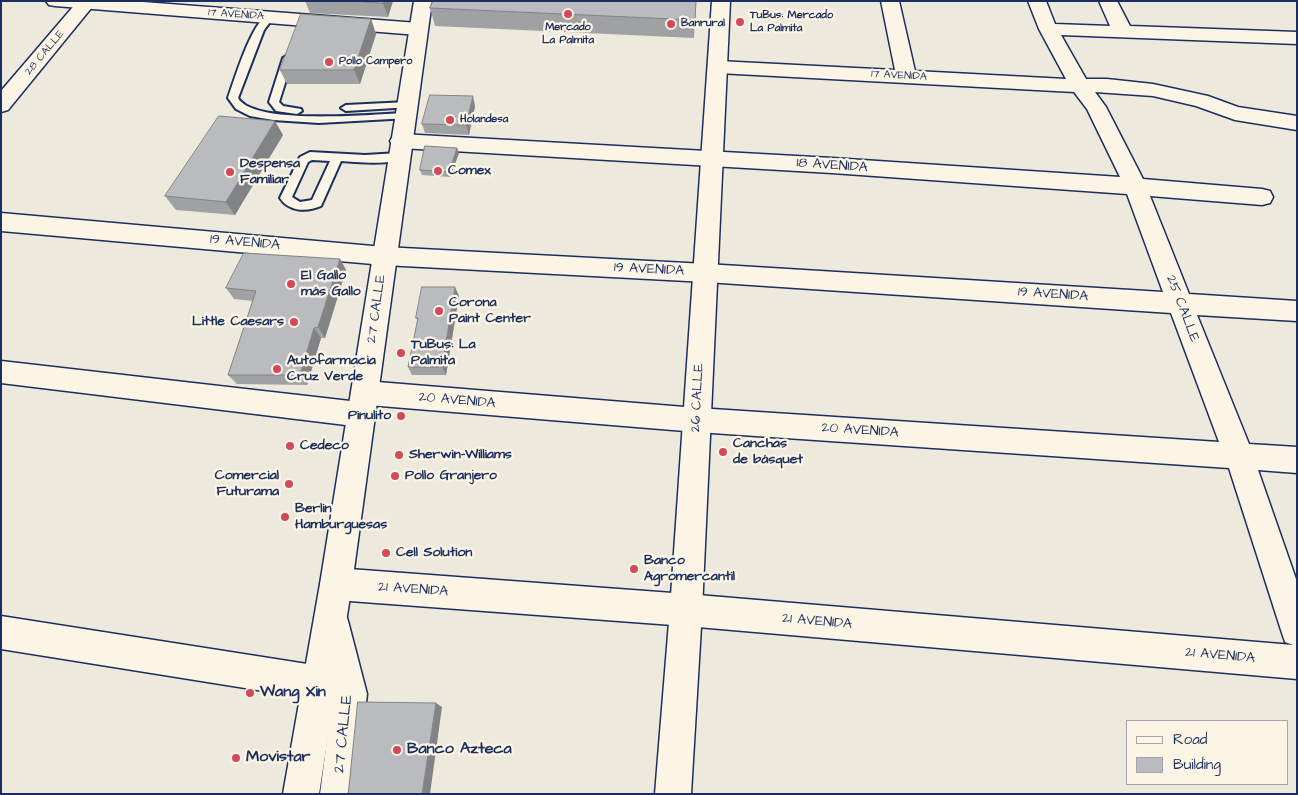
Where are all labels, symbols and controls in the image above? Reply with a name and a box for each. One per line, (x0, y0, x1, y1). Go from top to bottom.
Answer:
street label: 17 AVENIDA (208, 6, 264, 24)
marker: Mercado La Palmita (562, 8, 574, 20)
place label: TuBus: Mercado La Palmita (750, 9, 833, 35)
marker: TuBus: Mercado La Palmita (734, 16, 746, 28)
place label: Banrural (681, 17, 725, 31)
marker: Banrural (665, 18, 677, 30)
place label: Mercado La Palmita (542, 21, 594, 47)
street label: 28 CALLE (22, 28, 68, 78)
place label: Pollo Campero (339, 55, 413, 69)
marker: Pollo Campero (323, 56, 335, 68)
street label: 17 AVENIDA (871, 68, 927, 84)
place label: Holandesa (460, 113, 508, 127)
marker: Holandesa (444, 114, 456, 126)
street label: 18 AVENIDA (796, 155, 868, 177)
place label: Despensa Familiar (240, 156, 300, 188)
place label: Comex (448, 163, 491, 179)
marker: Comex (432, 165, 444, 177)
marker: Despensa Familiar (224, 166, 236, 178)
street label: 19 AVENIDA (209, 232, 281, 254)
street label: 19 AVENIDA (613, 260, 685, 280)
place label: El Gallo más Gallo (301, 268, 361, 300)
street label: 25 CALLE (1162, 273, 1202, 345)
street label: 27 CALLE (364, 274, 390, 344)
marker: El Gallo más Gallo (285, 278, 297, 290)
street label: 19 AVENIDA (1017, 284, 1089, 306)
place label: Corona Paint Center (449, 295, 531, 328)
marker: Corona Paint Center (433, 305, 445, 317)
place label: Little Caesars (192, 314, 284, 330)
marker: Little Caesars (288, 316, 300, 328)
place label: TuBus: La Palmita (411, 337, 476, 370)
marker: TuBus: La Palmita (395, 347, 407, 359)
place label: Autofarmacia Cruz Verde (287, 353, 376, 386)
marker: Autofarmacia Cruz Verde (271, 363, 283, 375)
street label: 26 CALLE (688, 363, 708, 433)
street label: 20 AVENIDA (418, 389, 496, 413)
place label: Pinulito (348, 408, 391, 424)
marker: Pinulito (395, 410, 407, 422)
street label: 20 AVENIDA (821, 420, 899, 442)
place label: Canchas de básquet (733, 436, 803, 468)
place label: Cedeco (300, 438, 349, 454)
marker: Cedeco (284, 440, 296, 452)
marker: Canchas de básquet (717, 446, 729, 458)
place label: Sherwin-Williams (409, 447, 512, 463)
marker: Sherwin-Williams (393, 449, 405, 461)
place label: Comercial Futurama (215, 468, 279, 501)
place label: Pollo Granjero (405, 468, 497, 484)
marker: Pollo Granjero (389, 470, 401, 482)
marker: Comercial Futurama (283, 478, 295, 490)
place label: Berlin Hamburguesas (295, 501, 387, 534)
marker: Berlin Hamburguesas (279, 511, 291, 523)
place label: Cell Solution (396, 545, 472, 561)
marker: Cell Solution (380, 547, 392, 559)
place label: Banco Agromercantil (644, 553, 735, 586)
marker: Banco Agromercantil (628, 563, 640, 575)
street label: 21 AVENIDA (377, 579, 449, 601)
street label: 21 AVENIDA (781, 611, 853, 633)
street label: 21 AVENIDA (1184, 645, 1256, 667)
place label: Wang Xin (260, 683, 326, 703)
marker: Wang Xin (244, 687, 256, 699)
street label: 27 CALLE (330, 694, 358, 774)
legend (1126, 720, 1288, 785)
text: Road (1173, 729, 1207, 750)
place label: Banco Azteca (407, 740, 512, 760)
marker: Banco Azteca (391, 744, 403, 756)
place label: Movistar (246, 748, 310, 768)
marker: Movistar (230, 752, 242, 764)
text: Building (1173, 754, 1221, 775)

